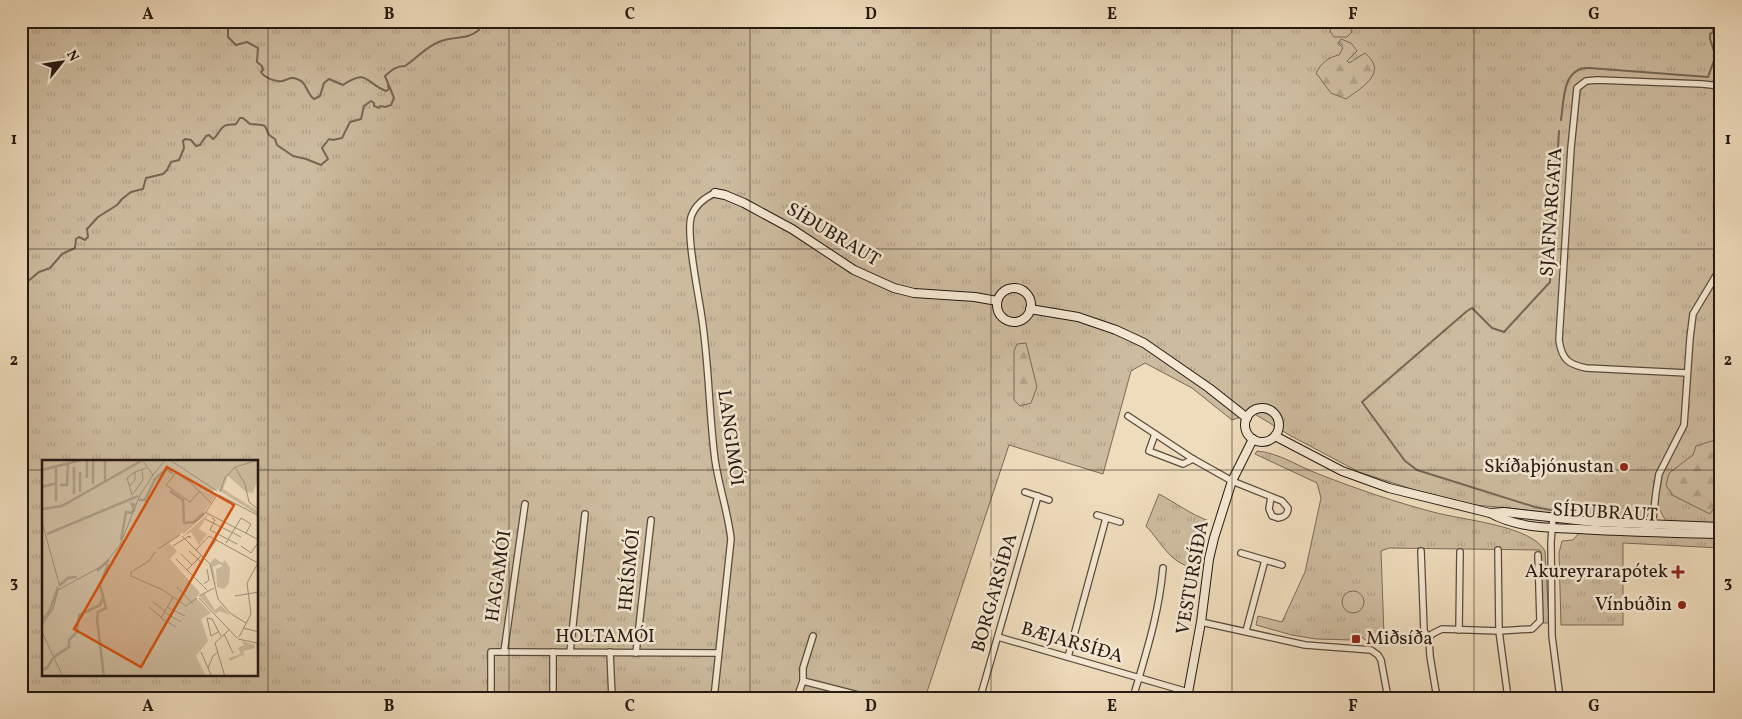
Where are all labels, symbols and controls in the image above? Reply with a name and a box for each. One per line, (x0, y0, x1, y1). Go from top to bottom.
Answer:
text: A (142, 4, 154, 26)
text: B (384, 4, 395, 26)
text: C (625, 4, 635, 26)
text: D (865, 4, 877, 26)
text: E (1107, 4, 1117, 26)
text: F (1348, 4, 1358, 26)
text: G (1588, 4, 1600, 26)
north arrow (38, 38, 88, 88)
text: N (61, 47, 83, 65)
text: 1 (11, 129, 17, 151)
text: 1 (1725, 129, 1731, 151)
street label: SJAFNARGATA (1535, 147, 1569, 277)
street label: SÍÐUBRAUT (781, 197, 885, 273)
text: 2 (10, 350, 18, 372)
text: 2 (1724, 350, 1732, 372)
street label: LANGIMÓI (710, 388, 750, 488)
place label: Skíðaþjónustan (1484, 454, 1614, 480)
inset map (42, 460, 259, 676)
marker: Skíðaþjónustan (1618, 461, 1630, 473)
street label: SÍÐUBRAUT (1552, 497, 1658, 529)
street label: VESTURSÍÐA (1170, 519, 1216, 637)
street label: HRÍSMÓI (613, 527, 647, 613)
street label: HAGAMÓI (480, 528, 518, 624)
street label: BORGARSÍÐA (966, 531, 1024, 655)
place label: Akureyrarapótek (1525, 559, 1668, 585)
marker: Akureyrarapótek (1672, 566, 1684, 578)
text: 3 (10, 572, 18, 594)
text: 3 (1724, 572, 1732, 594)
place label: Vínbúðin (1595, 592, 1672, 618)
marker: Vínbúðin (1676, 599, 1688, 611)
street label: BÆJARSÍÐA (1018, 616, 1126, 670)
street label: HOLTAMÓI (555, 624, 655, 650)
place label: Miðsíða (1366, 626, 1433, 652)
marker: Miðsíða (1350, 633, 1362, 645)
text: A (142, 696, 154, 718)
text: B (384, 696, 395, 718)
text: C (625, 696, 635, 718)
text: D (865, 696, 877, 718)
text: E (1107, 696, 1117, 718)
text: F (1348, 696, 1358, 718)
text: G (1588, 696, 1600, 718)

